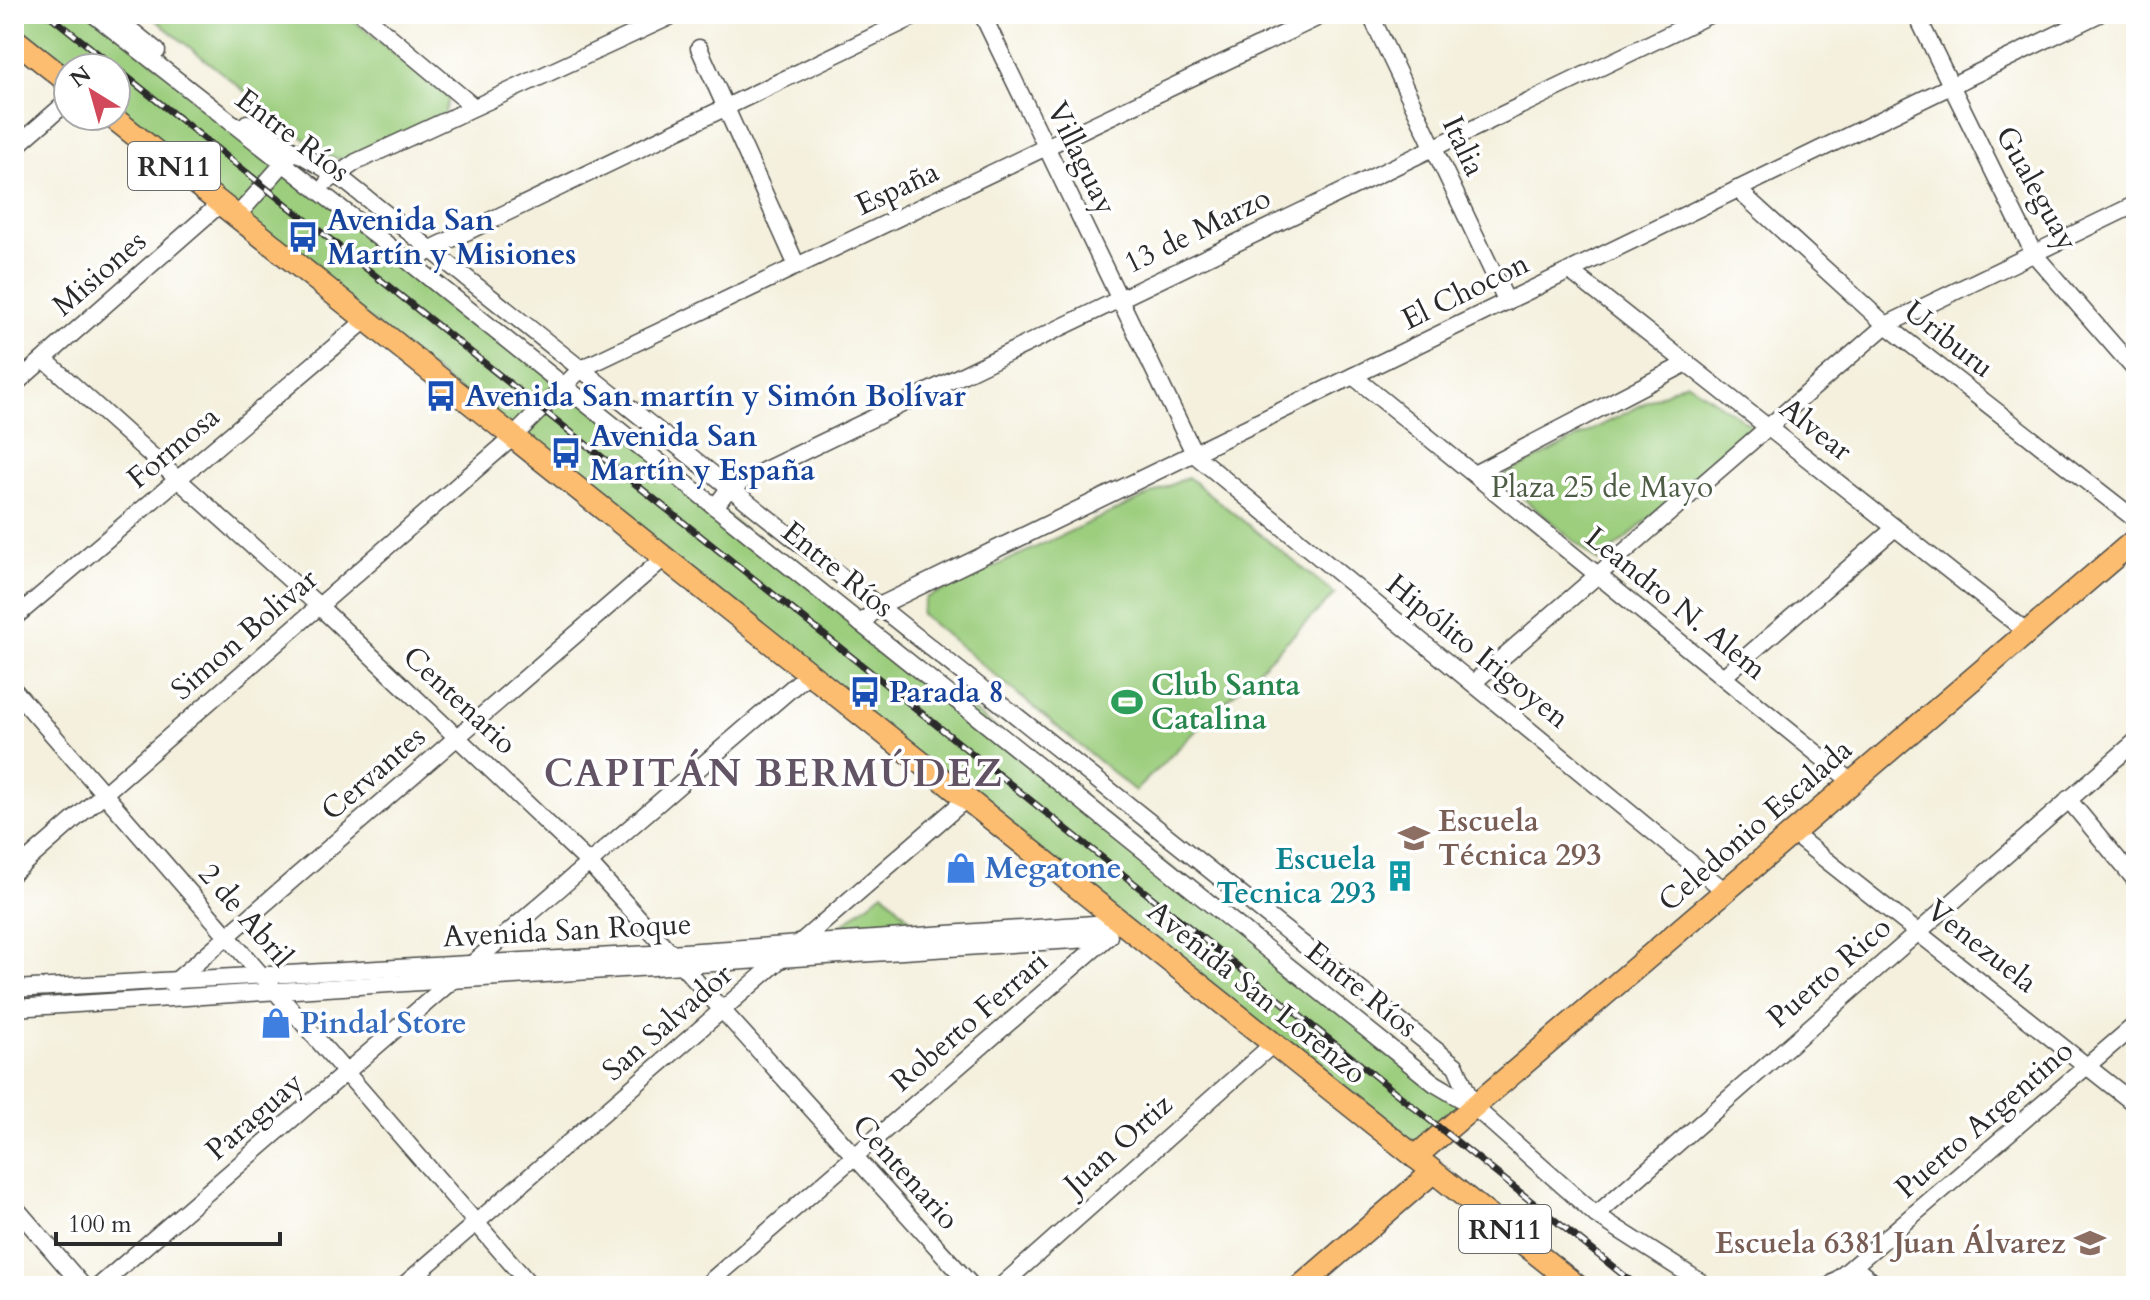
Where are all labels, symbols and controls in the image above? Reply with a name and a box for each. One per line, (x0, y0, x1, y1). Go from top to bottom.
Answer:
north arrow (52, 52, 132, 132)
text: N (64, 59, 97, 95)
street label: Entre Ríos (227, 79, 358, 192)
street label: Villaguay (1037, 95, 1127, 222)
street label: Italia (1432, 110, 1495, 183)
street label: Gualeguay (1986, 119, 2088, 258)
road number: RN11 (128, 142, 220, 190)
street label: España (849, 151, 946, 226)
street label: 13 de Marzo (1117, 177, 1277, 284)
place label: Avenida San Martín y Misiones (327, 200, 576, 275)
bus stop icon: Avenida San Martín y Misiones (286, 220, 320, 254)
street label: Misiones (44, 221, 155, 326)
street label: El Chocon (1395, 243, 1536, 340)
street label: Uriburu (1895, 291, 2002, 388)
place label: Avenida San martín y Simón Bolívar (465, 376, 967, 417)
bus stop icon: Avenida San martín y Simón Bolívar (424, 379, 458, 413)
street label: Alvear (1771, 388, 1861, 471)
street label: Formosa (118, 397, 228, 498)
place label: Avenida San Martín y España (590, 416, 815, 491)
bus stop icon: Avenida San Martín y España (549, 436, 583, 470)
park label: Plaza 25 de Mayo (1491, 467, 1713, 508)
street label: Entre Ríos (773, 512, 902, 627)
street label: Leandro N. Alem (1576, 518, 1775, 690)
street label: Simon Bolivar (162, 559, 326, 710)
street label: Hipólito Irigoyen (1377, 565, 1578, 738)
street label: Centenario (394, 637, 526, 764)
place label: Club Santa Catalina (1151, 665, 1300, 740)
place label: Parada 8 (889, 672, 1004, 713)
bus stop icon: Parada 8 (848, 675, 882, 709)
sports icon: Club Santa Catalina (1110, 685, 1144, 719)
street label: Cervantes (312, 717, 434, 830)
street label: Celedonio Escalada (1650, 730, 1861, 921)
district label: CAPITÁN BERMÚDEZ (544, 748, 1004, 800)
place label: Escuela Técnica 293 (1438, 801, 1602, 876)
school or university icon: Escuela Técnica 293 (1397, 821, 1431, 855)
place label: Escuela Tecnica 293 (1216, 839, 1376, 914)
place label: Megatone (985, 848, 1122, 889)
shop icon: Megatone (944, 851, 978, 885)
street label: 2 de Abril (189, 855, 303, 976)
building icon: Escuela Tecnica 293 (1383, 859, 1417, 893)
street label: Venezuela (1918, 890, 2046, 1003)
street label: Avenida San Lorenzo (1138, 891, 1375, 1094)
street label: Avenida San Roque (442, 904, 692, 957)
street label: Puerto Rico (1759, 907, 1900, 1038)
street label: Entre Ríos (1297, 932, 1426, 1047)
street label: Roberto Ferrari (882, 941, 1057, 1101)
street label: San Salvador (594, 954, 741, 1090)
place label: Pindal Store (300, 1003, 467, 1044)
shop icon: Pindal Store (259, 1006, 293, 1040)
street label: Puerto Argentino (1887, 1031, 2082, 1208)
street label: Paraguay (197, 1063, 312, 1170)
street label: Juan Ortiz (1052, 1084, 1182, 1207)
street label: Centenario (843, 1106, 968, 1239)
scale bar (56, 1196, 280, 1246)
road number: RN11 (1459, 1205, 1551, 1253)
text: 100 m (68, 1208, 132, 1241)
place label: Escuela 6381 Juan Álvarez (1715, 1223, 2066, 1264)
school or university icon: Escuela 6381 Juan Álvarez (2073, 1226, 2107, 1260)

